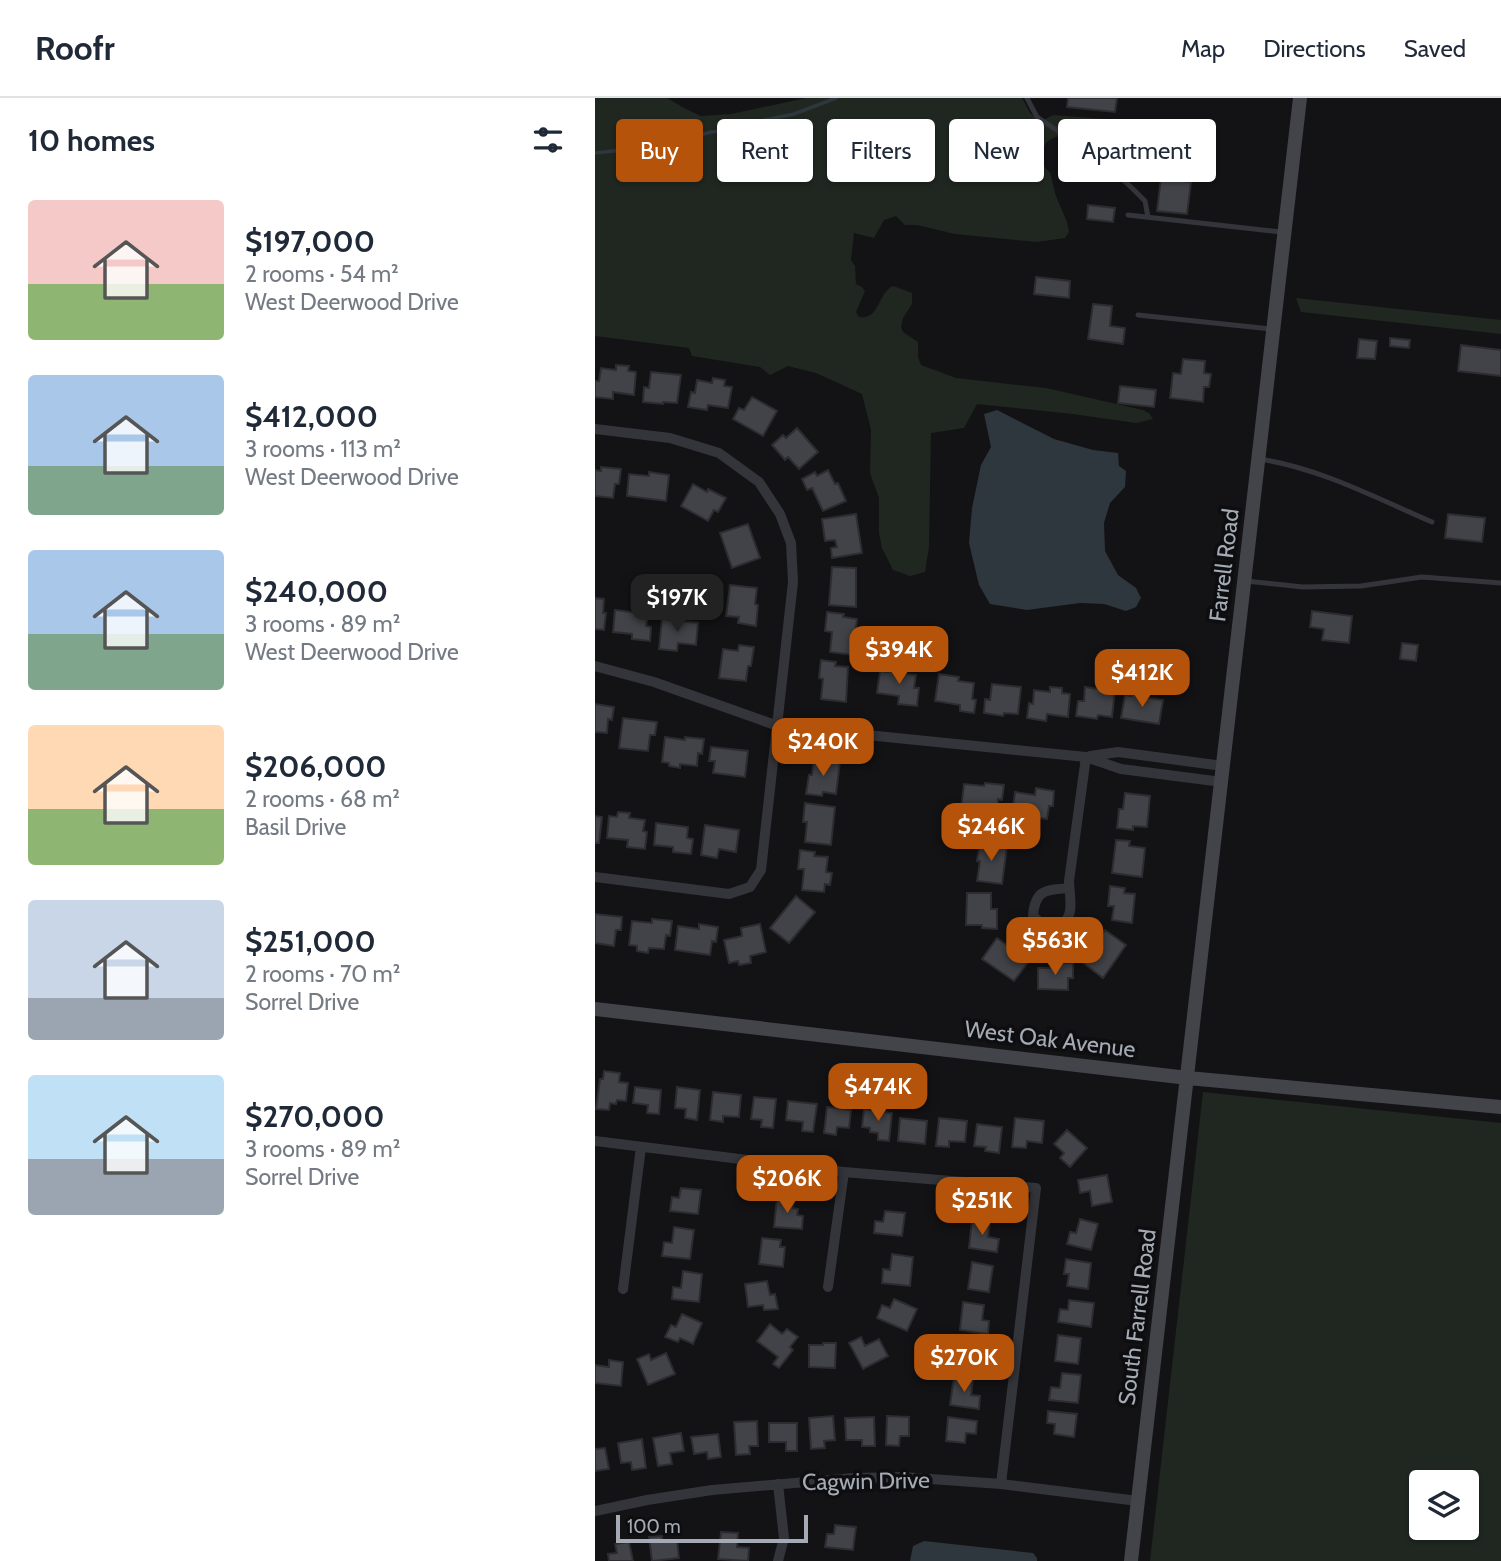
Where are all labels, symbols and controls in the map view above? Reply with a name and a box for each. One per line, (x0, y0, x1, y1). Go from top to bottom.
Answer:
text: Roofr (35, 28, 115, 68)
text: Map (1181, 34, 1225, 63)
text: Directions (1263, 34, 1366, 63)
text: Saved (1404, 34, 1466, 63)
chip: Buy (616, 119, 703, 182)
chip: Rent (717, 119, 813, 182)
chip: Filters (827, 119, 935, 182)
chip: New (949, 119, 1044, 182)
chip: Apartment (1058, 119, 1216, 182)
icon: filters (529, 121, 567, 159)
text: 10 homes (28, 122, 155, 159)
text: $197,000 (245, 223, 375, 260)
icon: home (84, 228, 168, 312)
text: 2 rooms · 54 m² (245, 260, 399, 288)
text: West Deerwood Drive (245, 288, 459, 316)
text: $412,000 (245, 398, 378, 435)
icon: home (84, 403, 168, 487)
text: 3 rooms · 113 m² (245, 435, 401, 463)
text: West Deerwood Drive (245, 463, 459, 491)
street label: Farrell Road (1203, 507, 1245, 623)
text: $240,000 (245, 573, 388, 610)
pin: $197K (628, 574, 726, 634)
icon: home (84, 578, 168, 662)
text: $197K (647, 583, 707, 611)
text: 3 rooms · 89 m² (245, 610, 400, 638)
pin: $394K (850, 626, 948, 686)
text: $394K (865, 635, 933, 663)
text: West Deerwood Drive (245, 638, 459, 666)
pin: $412K (1093, 650, 1191, 709)
text: $412K (1111, 658, 1173, 686)
pin: $240K (774, 718, 872, 778)
text: $240K (788, 727, 858, 755)
text: $206,000 (245, 748, 387, 785)
icon: home (84, 753, 168, 837)
text: 2 rooms · 68 m² (245, 785, 400, 813)
pin: $246K (942, 804, 1040, 863)
text: $246K (957, 812, 1025, 840)
text: Basil Drive (245, 813, 346, 841)
pin: $563K (1006, 918, 1104, 977)
text: $251,000 (245, 923, 376, 960)
text: $563K (1022, 926, 1088, 954)
icon: home (84, 928, 168, 1012)
text: 2 rooms · 70 m² (245, 960, 400, 988)
text: Sorrel Drive (245, 988, 359, 1016)
street label: West Oak Avenue (963, 1015, 1137, 1063)
pin: $474K (829, 1063, 927, 1123)
text: $474K (844, 1072, 912, 1100)
text: $270,000 (245, 1098, 384, 1135)
icon: home (84, 1103, 168, 1187)
text: 3 rooms · 89 m² (245, 1135, 400, 1163)
pin: $206K (738, 1156, 836, 1215)
text: Sorrel Drive (245, 1163, 359, 1191)
text: $206K (752, 1164, 822, 1192)
pin: $251K (933, 1178, 1031, 1237)
text: $251K (952, 1186, 1012, 1214)
street label: South Farrell Road (1112, 1227, 1162, 1407)
pin: $270K (915, 1334, 1013, 1394)
text: $270K (930, 1343, 998, 1371)
street label: Cagwin Drive (802, 1466, 930, 1496)
map controls (1409, 1470, 1479, 1540)
button: layers (1409, 1470, 1479, 1540)
scale bar (616, 1512, 809, 1544)
text: 100 m (627, 1515, 681, 1538)

